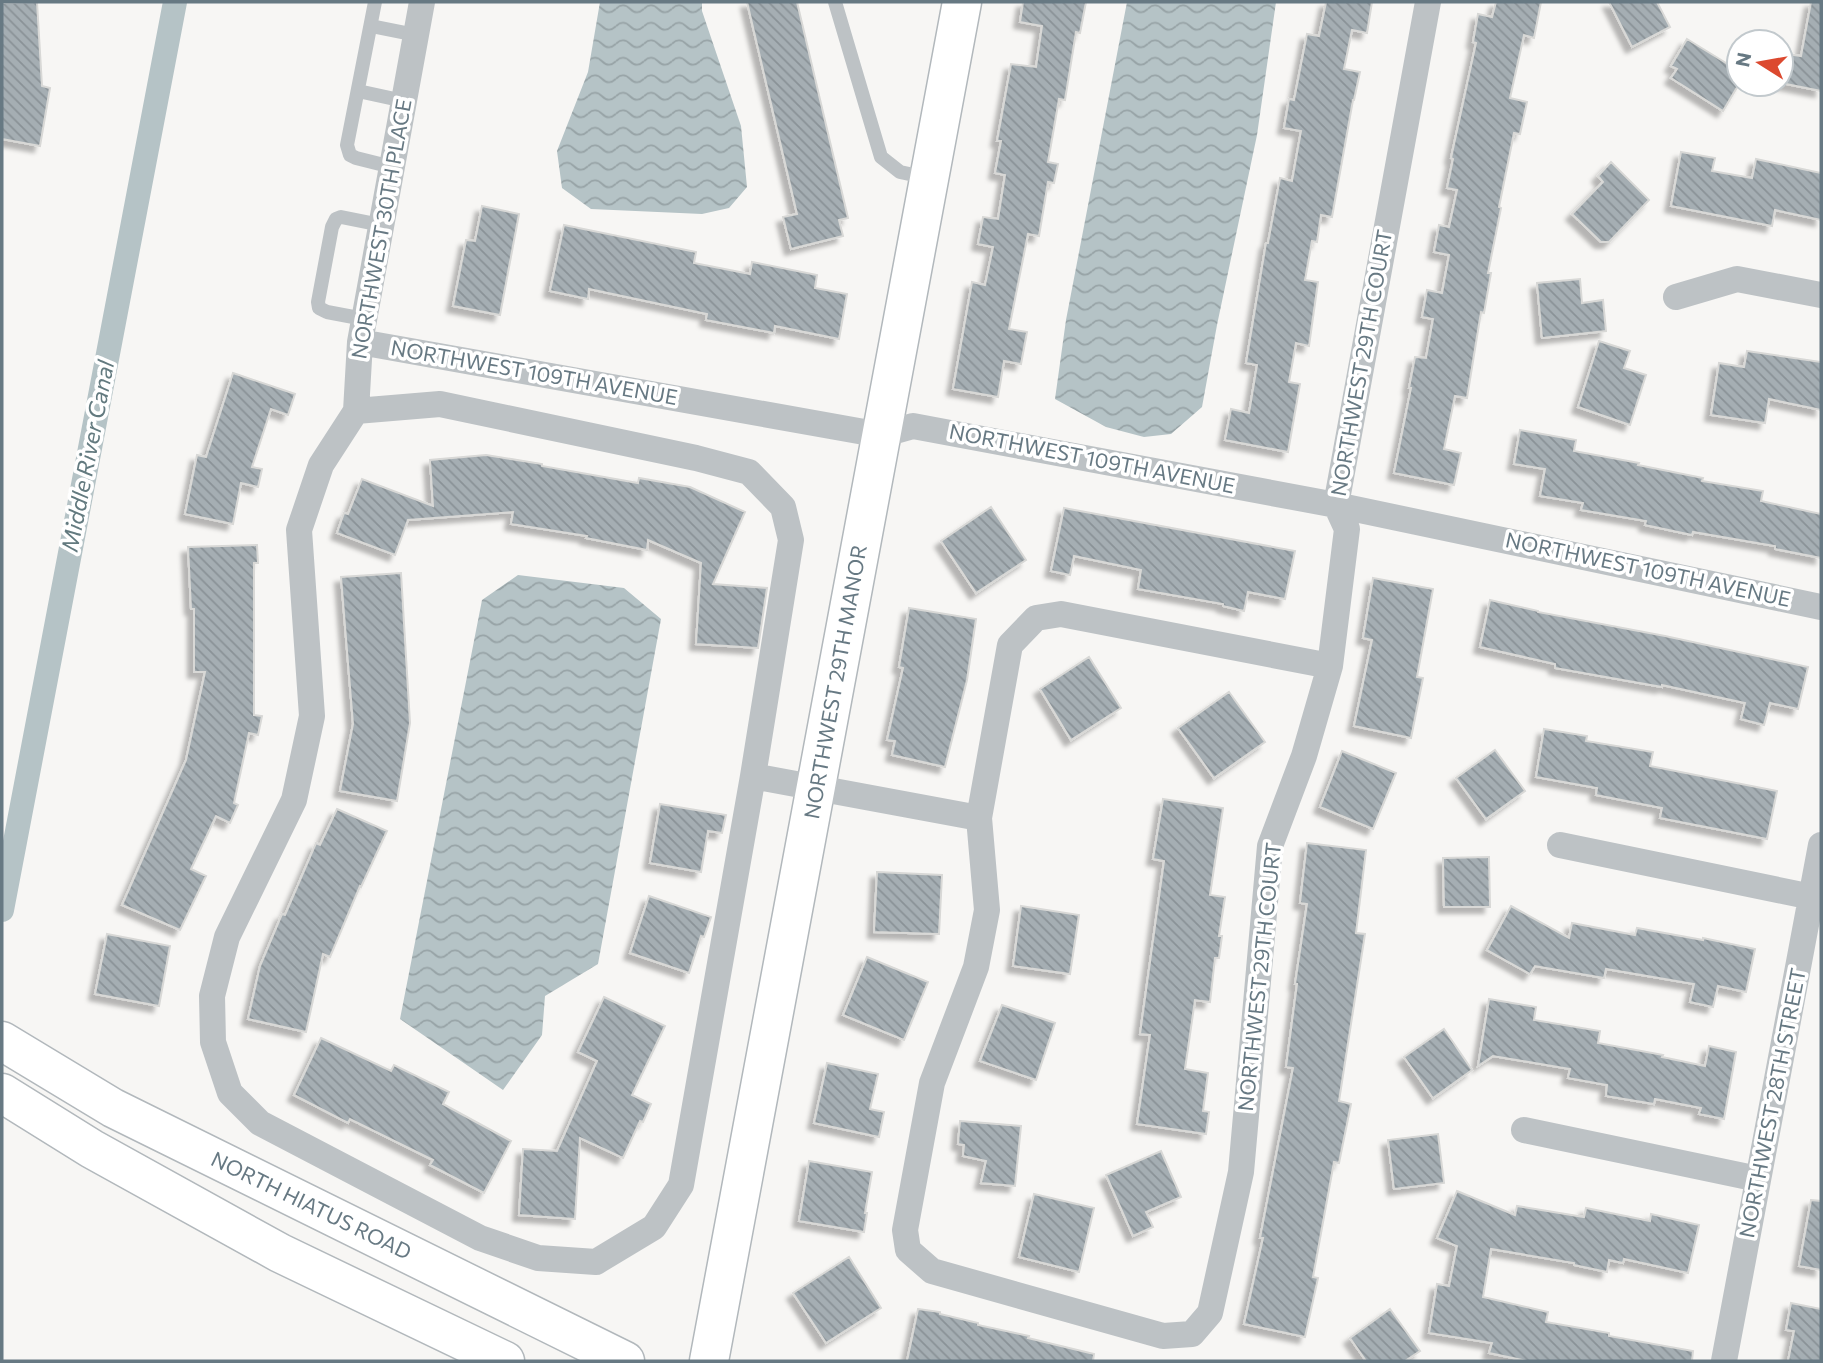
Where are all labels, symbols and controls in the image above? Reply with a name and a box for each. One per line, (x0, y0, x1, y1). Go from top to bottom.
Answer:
north arrow (1725, 28, 1795, 98)
text: N (1730, 50, 1755, 69)
street label: NORTHWEST 30TH PLACE (345, 97, 416, 361)
street label: NORTHWEST 29TH COURT (1325, 228, 1396, 498)
street label: NORTHWEST 109TH AVENUE (389, 334, 680, 409)
water label: Middle River Canal (55, 357, 120, 554)
street label: NORTHWEST 109TH AVENUE (947, 418, 1237, 498)
street label: NORTHWEST 109TH AVENUE (1504, 526, 1793, 611)
street label: NORTHWEST 29TH MANOR (798, 543, 871, 821)
street label: NORTHWEST 29TH COURT (1232, 841, 1285, 1112)
street label: NORTHWEST 28TH STREET (1733, 966, 1810, 1240)
street label: NORTH HIATUS ROAD (208, 1145, 416, 1264)

